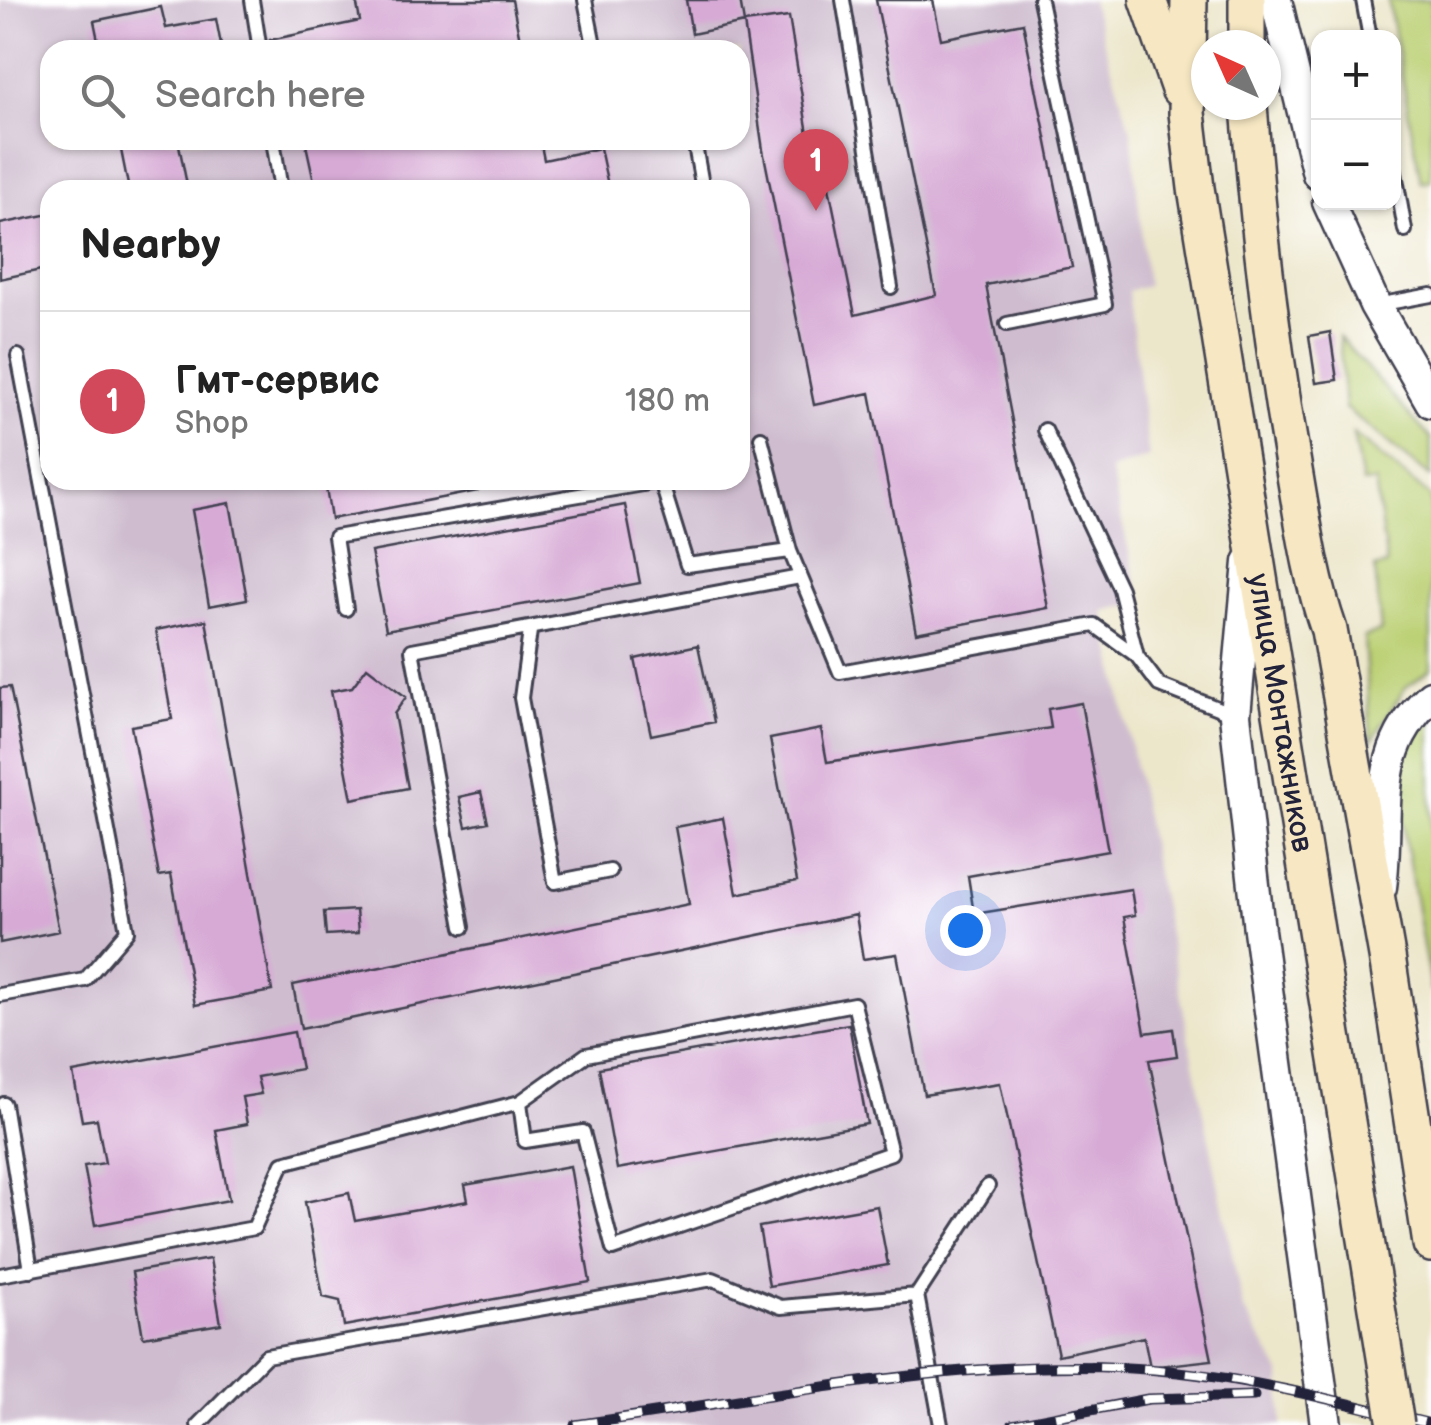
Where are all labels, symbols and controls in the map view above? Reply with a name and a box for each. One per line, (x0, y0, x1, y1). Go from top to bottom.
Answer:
north arrow (1191, 30, 1281, 120)
map controls (1311, 30, 1401, 210)
button: + (1311, 30, 1401, 120)
search box (40, 40, 750, 150)
icon: search (75, 68, 130, 123)
text: Search here (155, 73, 366, 118)
button: − (1311, 120, 1401, 210)
pin: 1 (784, 128, 848, 211)
text: Nearby (80, 220, 220, 271)
text: Гмт-сервис (175, 359, 380, 404)
text: 1 (106, 382, 119, 421)
text: 180 m (625, 382, 710, 421)
text: Shop (175, 404, 249, 443)
street label: улица Монтажников (1240, 571, 1320, 855)
your location (940, 905, 991, 956)

